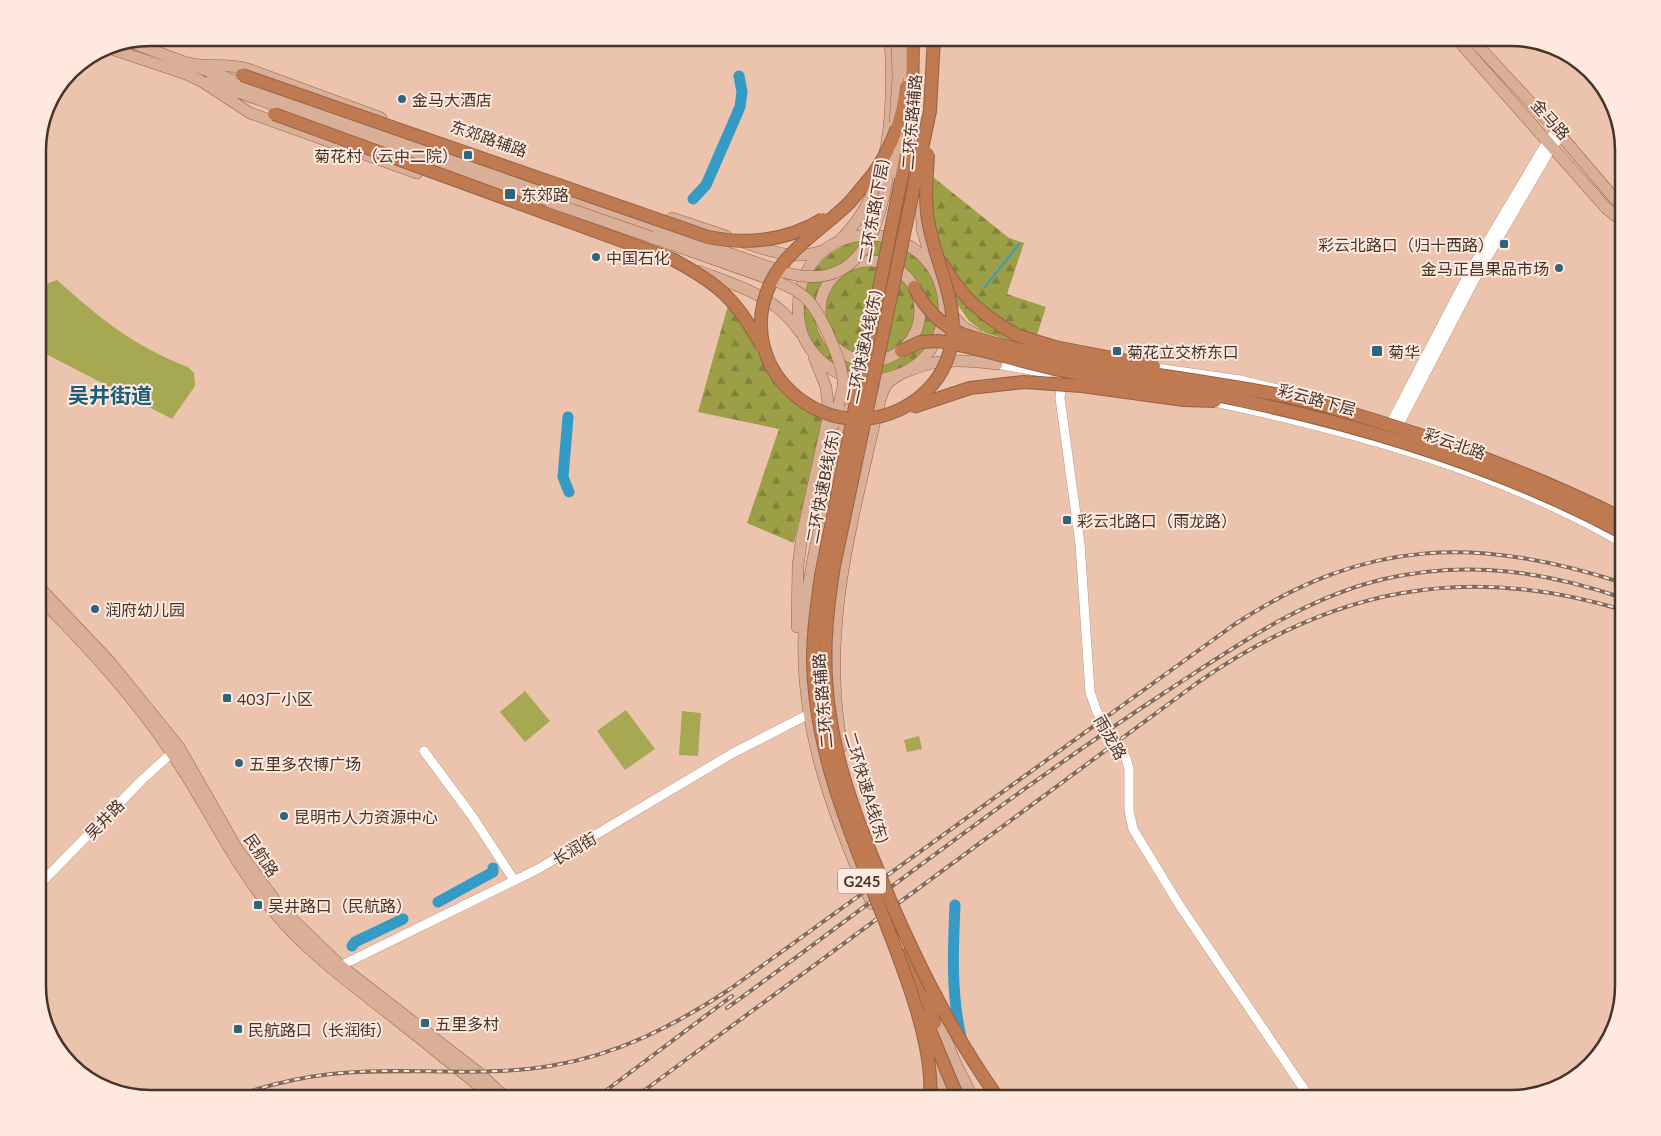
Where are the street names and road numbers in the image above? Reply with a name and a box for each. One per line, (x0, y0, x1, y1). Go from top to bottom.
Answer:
street label: 二环东路辅路 (897, 73, 925, 171)
street label: 金马路 (1528, 95, 1574, 143)
street label: 东郊路辅路 (448, 116, 530, 160)
street label: 二环东路(下层) (855, 158, 891, 264)
street label: 二环快速A线(东) (842, 289, 884, 405)
street label: 彩云路下层 (1276, 379, 1358, 419)
street label: 彩云北路 (1422, 424, 1488, 462)
street label: 二环快速B线(东) (802, 429, 842, 545)
street label: 二环东路辅路 (808, 652, 836, 750)
street label: 雨龙路 (1091, 711, 1131, 763)
street label: 二环快速A线(东) (841, 729, 893, 845)
street label: 吴井路 (80, 795, 128, 843)
street label: 长润街 (548, 828, 600, 868)
street label: 民航路 (241, 830, 283, 880)
road number: G245 (838, 868, 886, 894)

